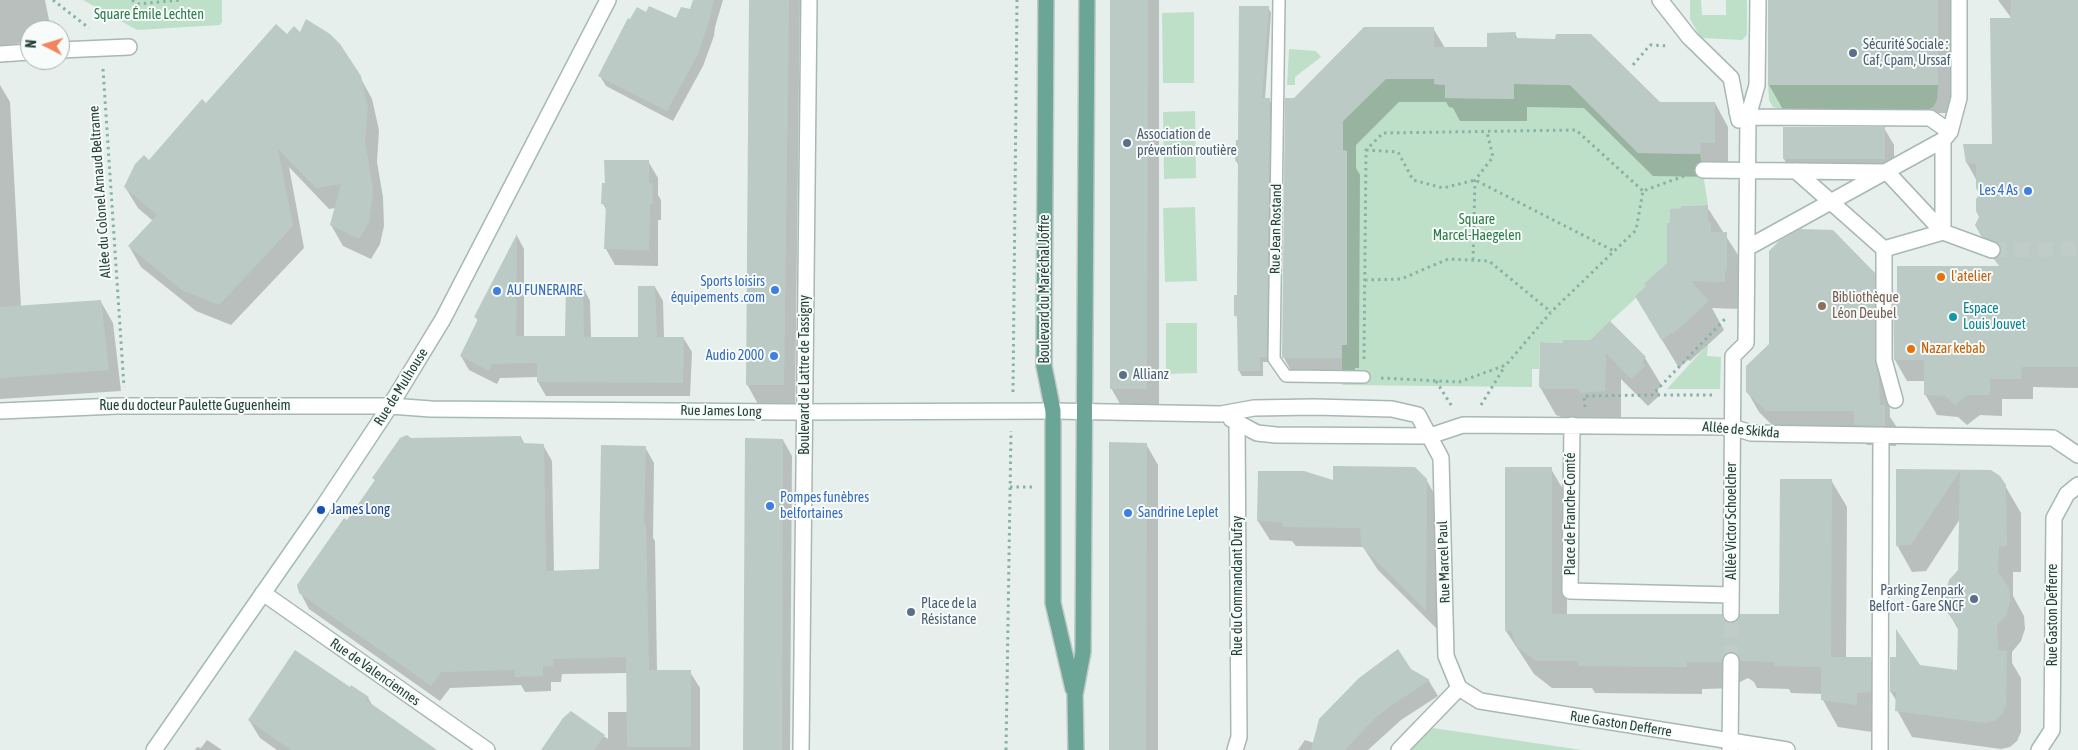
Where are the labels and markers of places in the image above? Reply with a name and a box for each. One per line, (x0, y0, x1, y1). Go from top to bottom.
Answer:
place label: Sécurité Sociale : Caf, Cpam, Urssaf (1863, 37, 1951, 70)
marker: Sécurité Sociale : Caf, Cpam, Urssaf (1847, 47, 1859, 59)
place label: Association de prévention routière (1137, 127, 1237, 160)
marker: Association de prévention routière (1121, 137, 1133, 149)
place label: Les 4 As (1979, 183, 2018, 199)
marker: Les 4 As (2022, 185, 2034, 197)
place label: l'atelier (1951, 269, 1991, 285)
marker: l'atelier (1935, 271, 1947, 283)
place label: Sports loisirs équipements .com (671, 274, 765, 306)
place label: AU FUNERAIRE (507, 283, 583, 299)
marker: Sports loisirs équipements .com (769, 284, 781, 296)
marker: AU FUNERAIRE (491, 285, 503, 297)
place label: Bibliothèque Léon Deubel (1832, 290, 1899, 322)
marker: Bibliothèque Léon Deubel (1816, 300, 1828, 312)
place label: Espace Louis Jouvet (1963, 301, 2026, 334)
marker: Espace Louis Jouvet (1947, 311, 1959, 323)
place label: Nazar kebab (1921, 341, 1985, 357)
marker: Nazar kebab (1905, 343, 1917, 355)
place label: Audio 2000 (706, 348, 764, 364)
marker: Audio 2000 (768, 350, 780, 362)
place label: Allianz (1133, 367, 1169, 383)
marker: Allianz (1117, 369, 1129, 381)
place label: Pompes funèbres belfortaines (780, 490, 869, 522)
marker: Pompes funèbres belfortaines (764, 500, 776, 512)
place label: James Long (331, 502, 390, 518)
marker: James Long (315, 504, 327, 516)
place label: Sandrine Leplet (1138, 505, 1219, 521)
marker: Sandrine Leplet (1122, 507, 1134, 519)
place label: Parking Zenpark Belfort - Gare SNCF (1869, 583, 1964, 616)
marker: Parking Zenpark Belfort - Gare SNCF (1968, 593, 1980, 605)
place label: Place de la Résistance (921, 596, 977, 628)
marker: Place de la Résistance (905, 606, 917, 618)

